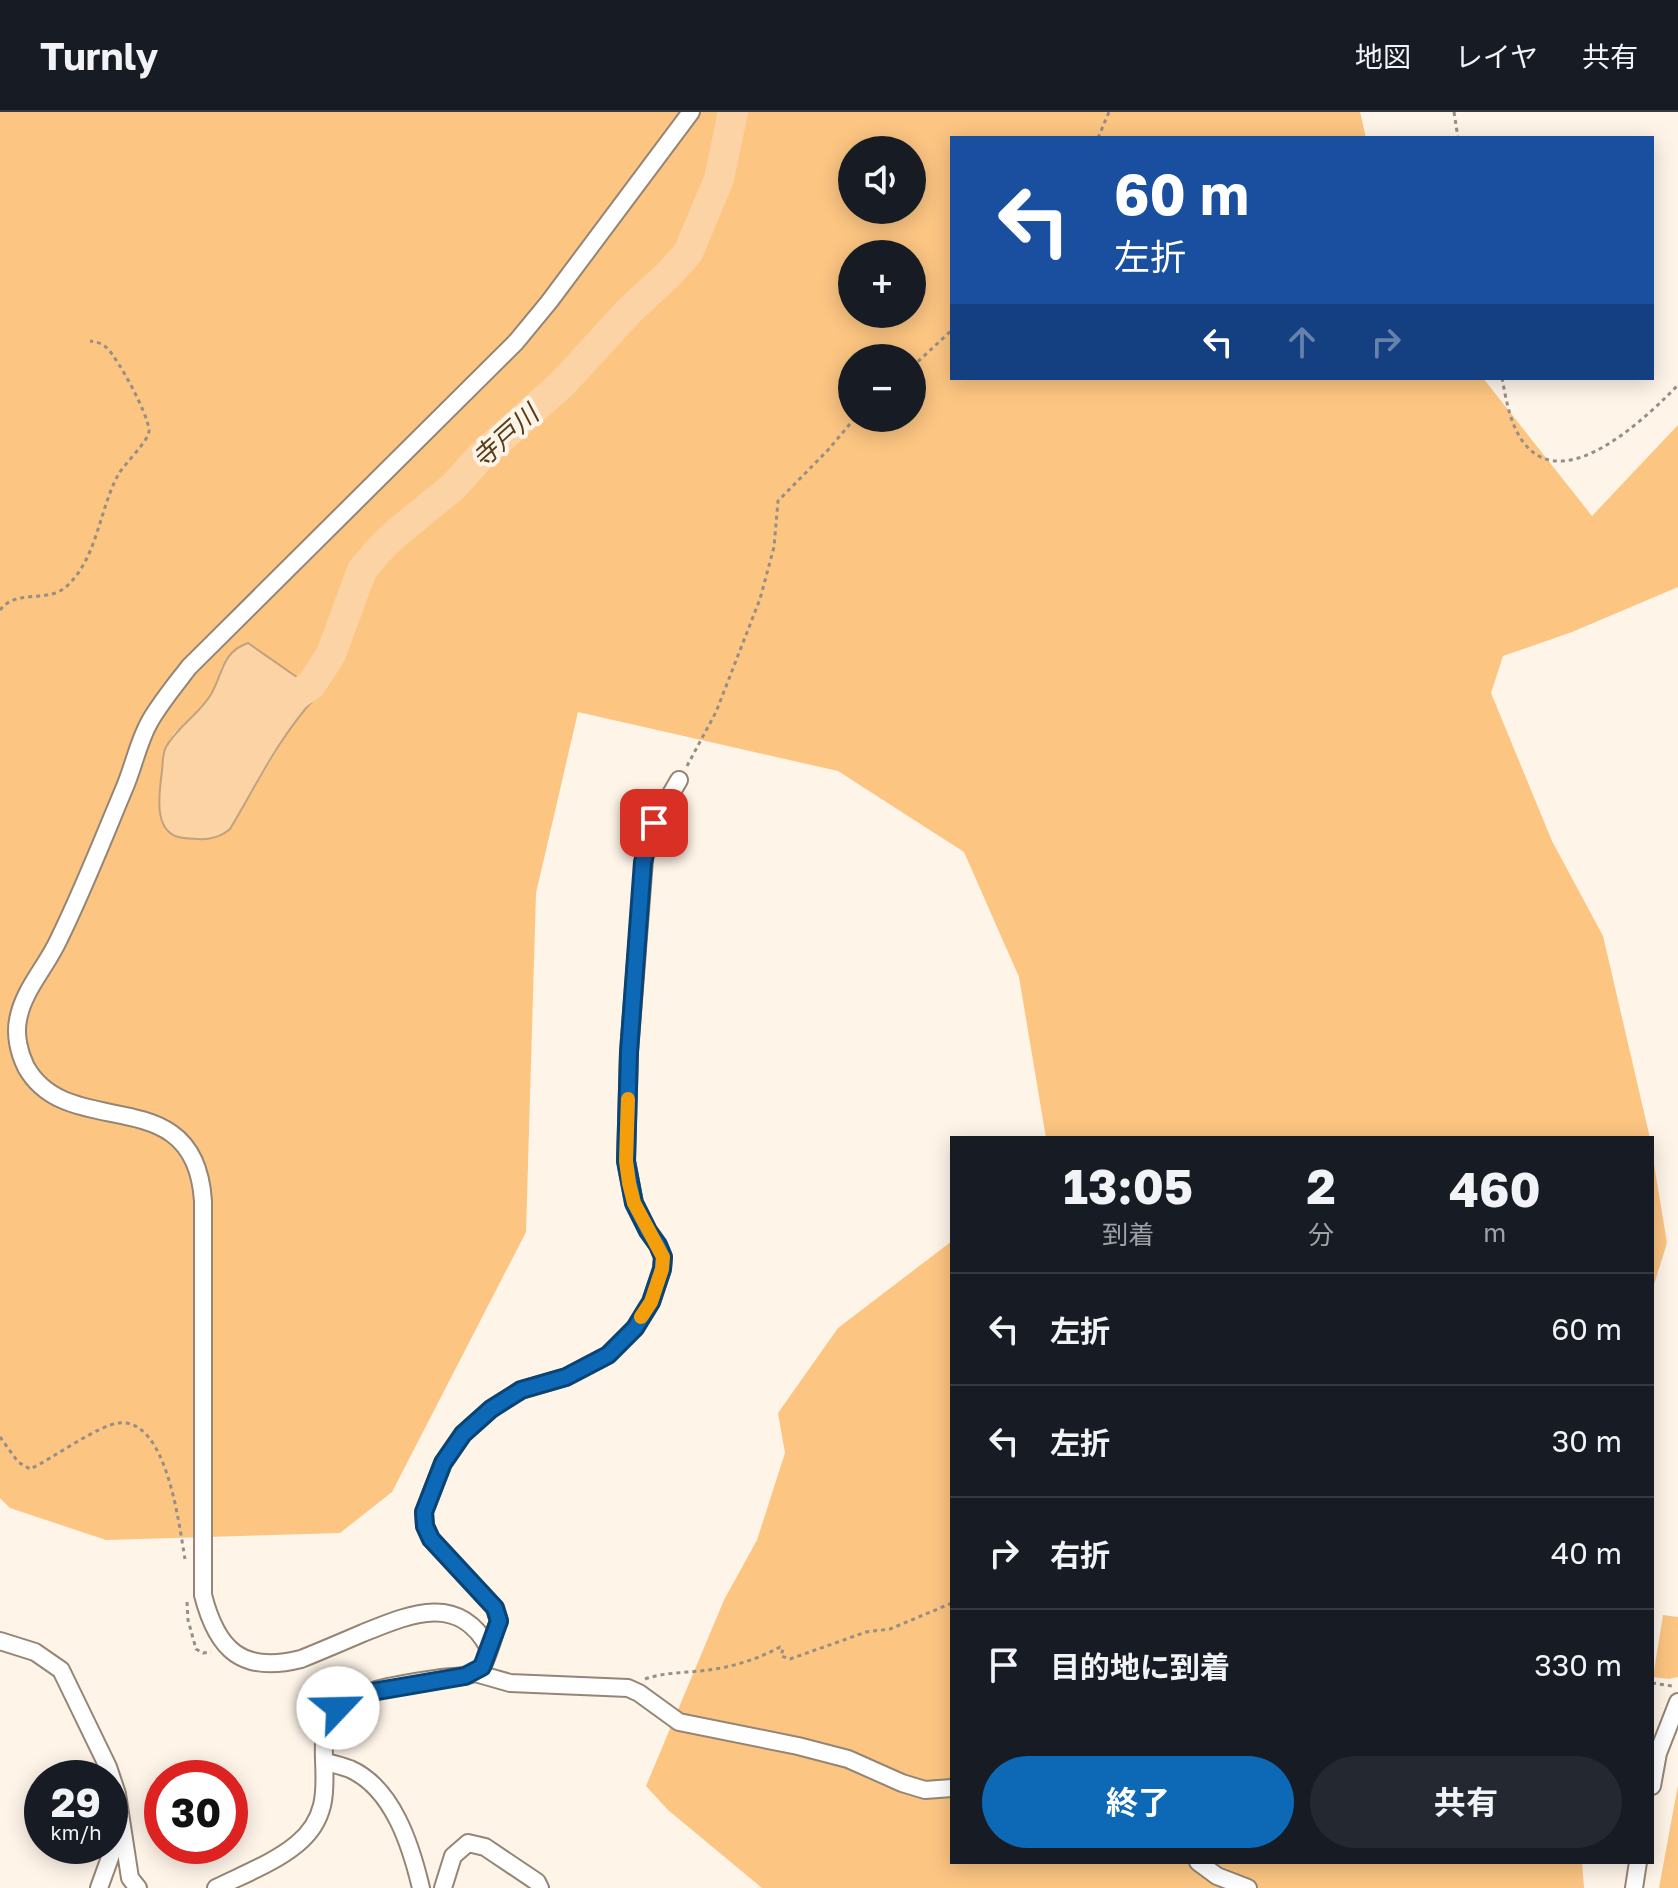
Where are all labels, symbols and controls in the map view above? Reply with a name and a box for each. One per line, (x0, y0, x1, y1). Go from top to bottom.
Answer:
text: Turnly (40, 33, 158, 78)
text: 地図 (1355, 40, 1411, 73)
text: レイヤ (1455, 40, 1538, 73)
text: 共有 (1582, 40, 1638, 73)
map controls (838, 136, 926, 432)
button: sound (838, 136, 926, 224)
text: 60 m (1114, 160, 1249, 227)
icon: left (982, 168, 1086, 272)
text: 左折 (1114, 235, 1186, 278)
button: + (838, 240, 926, 328)
icon: left (1196, 320, 1240, 364)
icon: ahead (1280, 320, 1324, 364)
icon: right (1364, 320, 1408, 364)
button: − (838, 344, 926, 432)
water label: 寺戸川 (466, 396, 547, 474)
pin (620, 789, 688, 857)
icon: arrive (632, 801, 676, 845)
text: 13:05 (1063, 1157, 1193, 1215)
text: 2 (1306, 1157, 1336, 1215)
text: 460 (1449, 1160, 1541, 1218)
text: m (1483, 1217, 1506, 1248)
text: 到着 (1102, 1219, 1154, 1250)
text: 分 (1308, 1219, 1334, 1250)
icon: left (982, 1307, 1026, 1351)
text: 60 m (1551, 1311, 1622, 1347)
text: 左折 (1050, 1313, 1110, 1349)
icon: left (982, 1419, 1026, 1463)
text: 30 m (1552, 1423, 1622, 1459)
text: 左折 (1050, 1425, 1110, 1461)
icon: right (982, 1531, 1026, 1575)
text: 40 m (1551, 1535, 1622, 1571)
text: 右折 (1050, 1537, 1110, 1573)
icon: arrive (982, 1643, 1026, 1687)
text: 330 m (1534, 1647, 1622, 1683)
text: 目的地に到着 (1050, 1649, 1230, 1685)
position arrow (296, 1666, 380, 1750)
button: 終了 (982, 1756, 1294, 1848)
button: 共有 (1310, 1756, 1622, 1848)
speed limit sign: 30 (144, 1760, 248, 1864)
text: 29 (51, 1778, 101, 1826)
text: km/h (51, 1820, 101, 1844)

